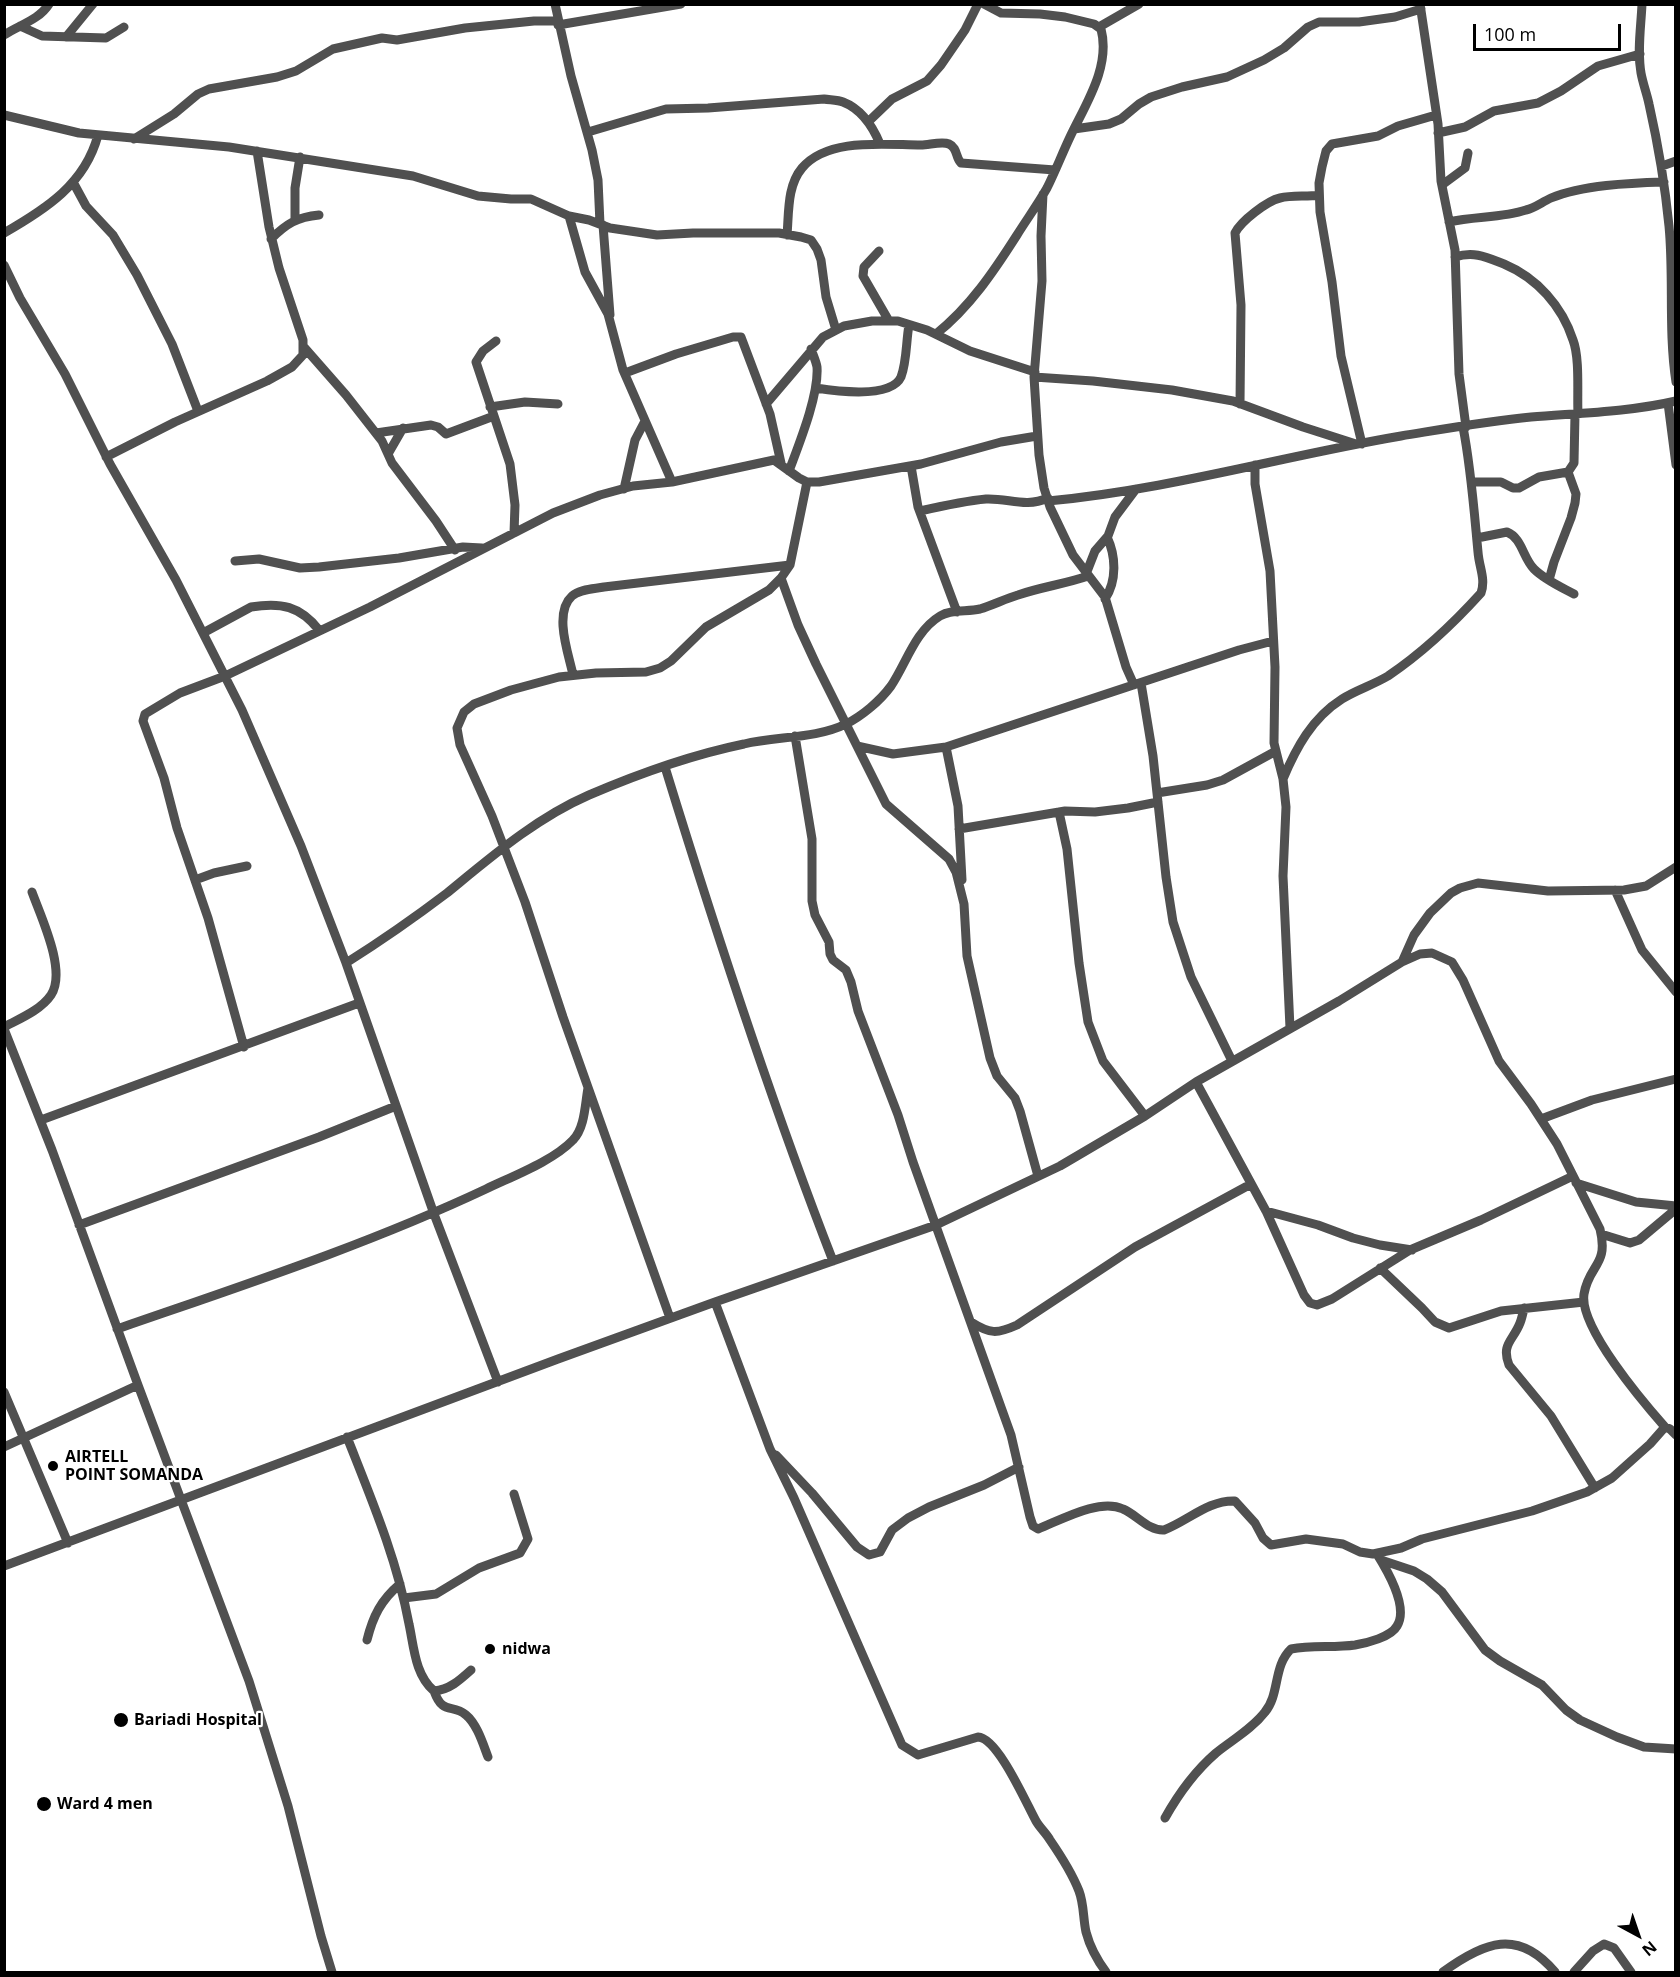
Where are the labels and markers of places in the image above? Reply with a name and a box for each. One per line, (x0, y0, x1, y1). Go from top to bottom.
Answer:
place label: AIRTELL POINT SOMANDA (65, 1447, 203, 1485)
marker: AIRTELL POINT SOMANDA (46, 1459, 60, 1473)
place label: nidwa (502, 1639, 551, 1659)
marker: nidwa (483, 1642, 497, 1656)
place label: Bariadi Hospital (134, 1710, 262, 1730)
marker: Bariadi Hospital (112, 1711, 130, 1729)
place label: Ward 4 men (57, 1794, 153, 1814)
marker: Ward 4 men (35, 1795, 53, 1813)

